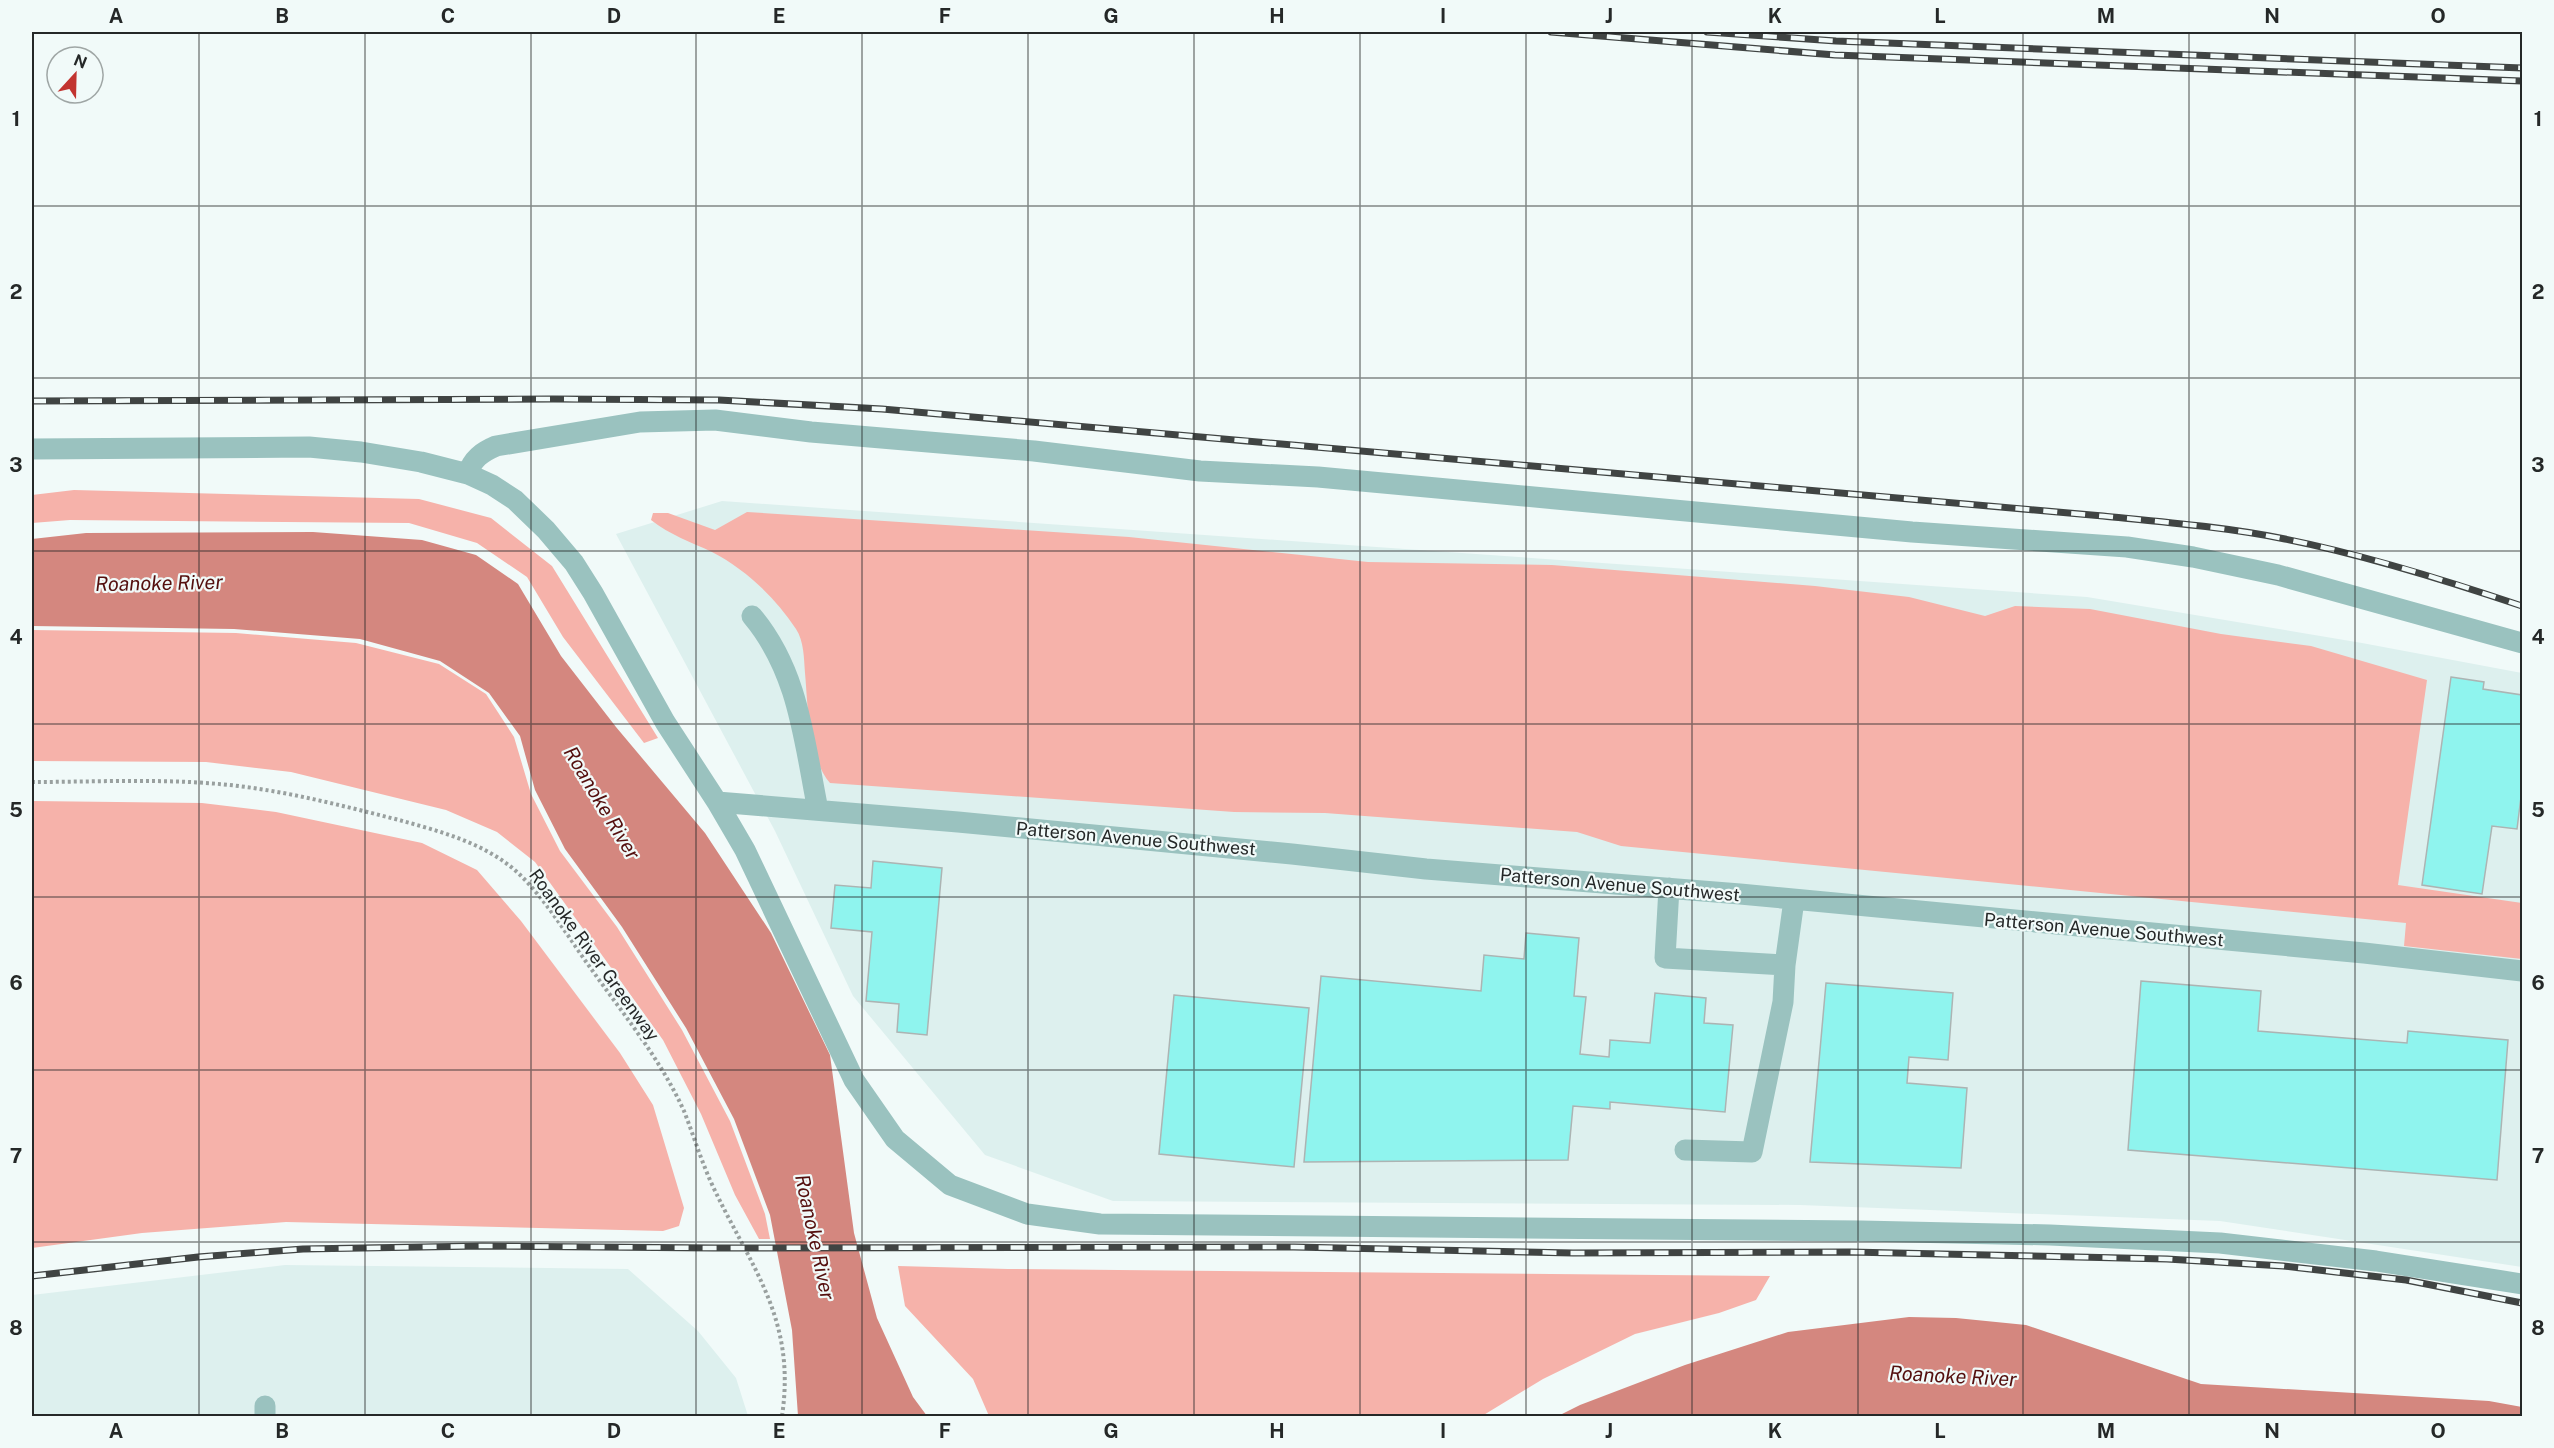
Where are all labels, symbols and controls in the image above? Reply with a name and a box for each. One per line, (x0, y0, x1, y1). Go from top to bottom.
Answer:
text: A (109, 4, 123, 28)
text: B (275, 4, 289, 28)
text: C (441, 4, 455, 28)
text: D (607, 4, 621, 28)
text: E (773, 4, 785, 28)
text: F (939, 4, 951, 28)
text: G (1103, 4, 1119, 28)
text: H (1269, 4, 1285, 28)
text: I (1440, 4, 1446, 28)
text: J (1605, 4, 1613, 28)
text: K (1768, 4, 1782, 28)
text: L (1934, 4, 1946, 28)
text: M (2097, 4, 2115, 28)
text: N (2264, 4, 2280, 28)
text: O (2430, 4, 2446, 28)
north arrow (45, 45, 105, 105)
text: N (71, 50, 90, 73)
text: 1 (12, 107, 20, 131)
text: 1 (2534, 107, 2542, 131)
text: 2 (10, 280, 22, 304)
text: 2 (2532, 280, 2544, 304)
text: 3 (9, 453, 23, 477)
text: 3 (2531, 453, 2545, 477)
water label: Roanoke River (95, 570, 224, 596)
text: 4 (9, 625, 23, 649)
text: 4 (2531, 625, 2545, 649)
water label: Roanoke River (559, 742, 645, 864)
text: 5 (9, 798, 23, 822)
text: 5 (2531, 798, 2545, 822)
street label: Patterson Avenue Southwest (1015, 818, 1257, 859)
street label: Patterson Avenue Southwest (1499, 864, 1741, 905)
street label: Roanoke River Greenway (525, 865, 664, 1045)
street label: Patterson Avenue Southwest (1983, 909, 2225, 950)
text: 6 (9, 971, 23, 995)
text: 6 (2531, 971, 2545, 995)
text: 7 (10, 1144, 22, 1168)
text: 7 (2532, 1144, 2544, 1168)
water label: Roanoke River (790, 1172, 840, 1302)
text: 8 (9, 1316, 23, 1340)
text: 8 (2531, 1316, 2545, 1340)
water label: Roanoke River (1889, 1361, 2018, 1391)
text: A (109, 1419, 123, 1443)
text: B (275, 1419, 289, 1443)
text: C (441, 1419, 455, 1443)
text: D (607, 1419, 621, 1443)
text: E (773, 1419, 785, 1443)
text: F (939, 1419, 951, 1443)
text: G (1103, 1419, 1119, 1443)
text: H (1269, 1419, 1285, 1443)
text: I (1440, 1419, 1446, 1443)
text: J (1605, 1419, 1613, 1443)
text: K (1768, 1419, 1782, 1443)
text: L (1934, 1419, 1946, 1443)
text: M (2097, 1419, 2115, 1443)
text: N (2264, 1419, 2280, 1443)
text: O (2430, 1419, 2446, 1443)

